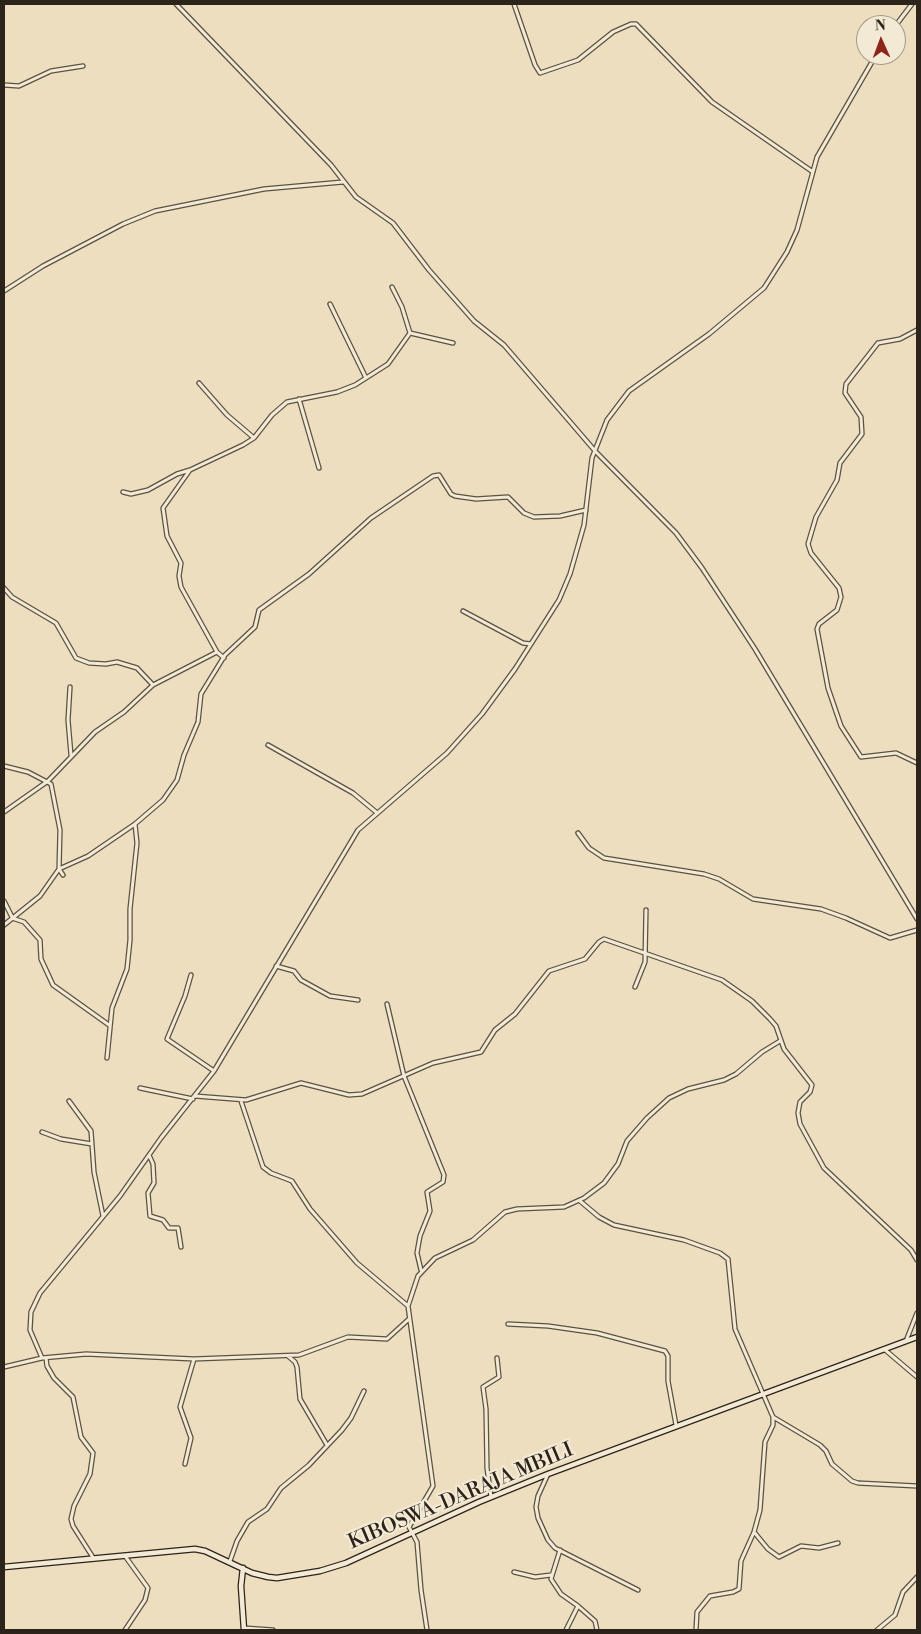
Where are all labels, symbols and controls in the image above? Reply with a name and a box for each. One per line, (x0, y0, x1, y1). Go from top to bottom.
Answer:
north arrow (856, 15, 906, 65)
text: N (875, 17, 886, 35)
street label: KIBOSWA-DARAJA MBILI (345, 1439, 577, 1555)

